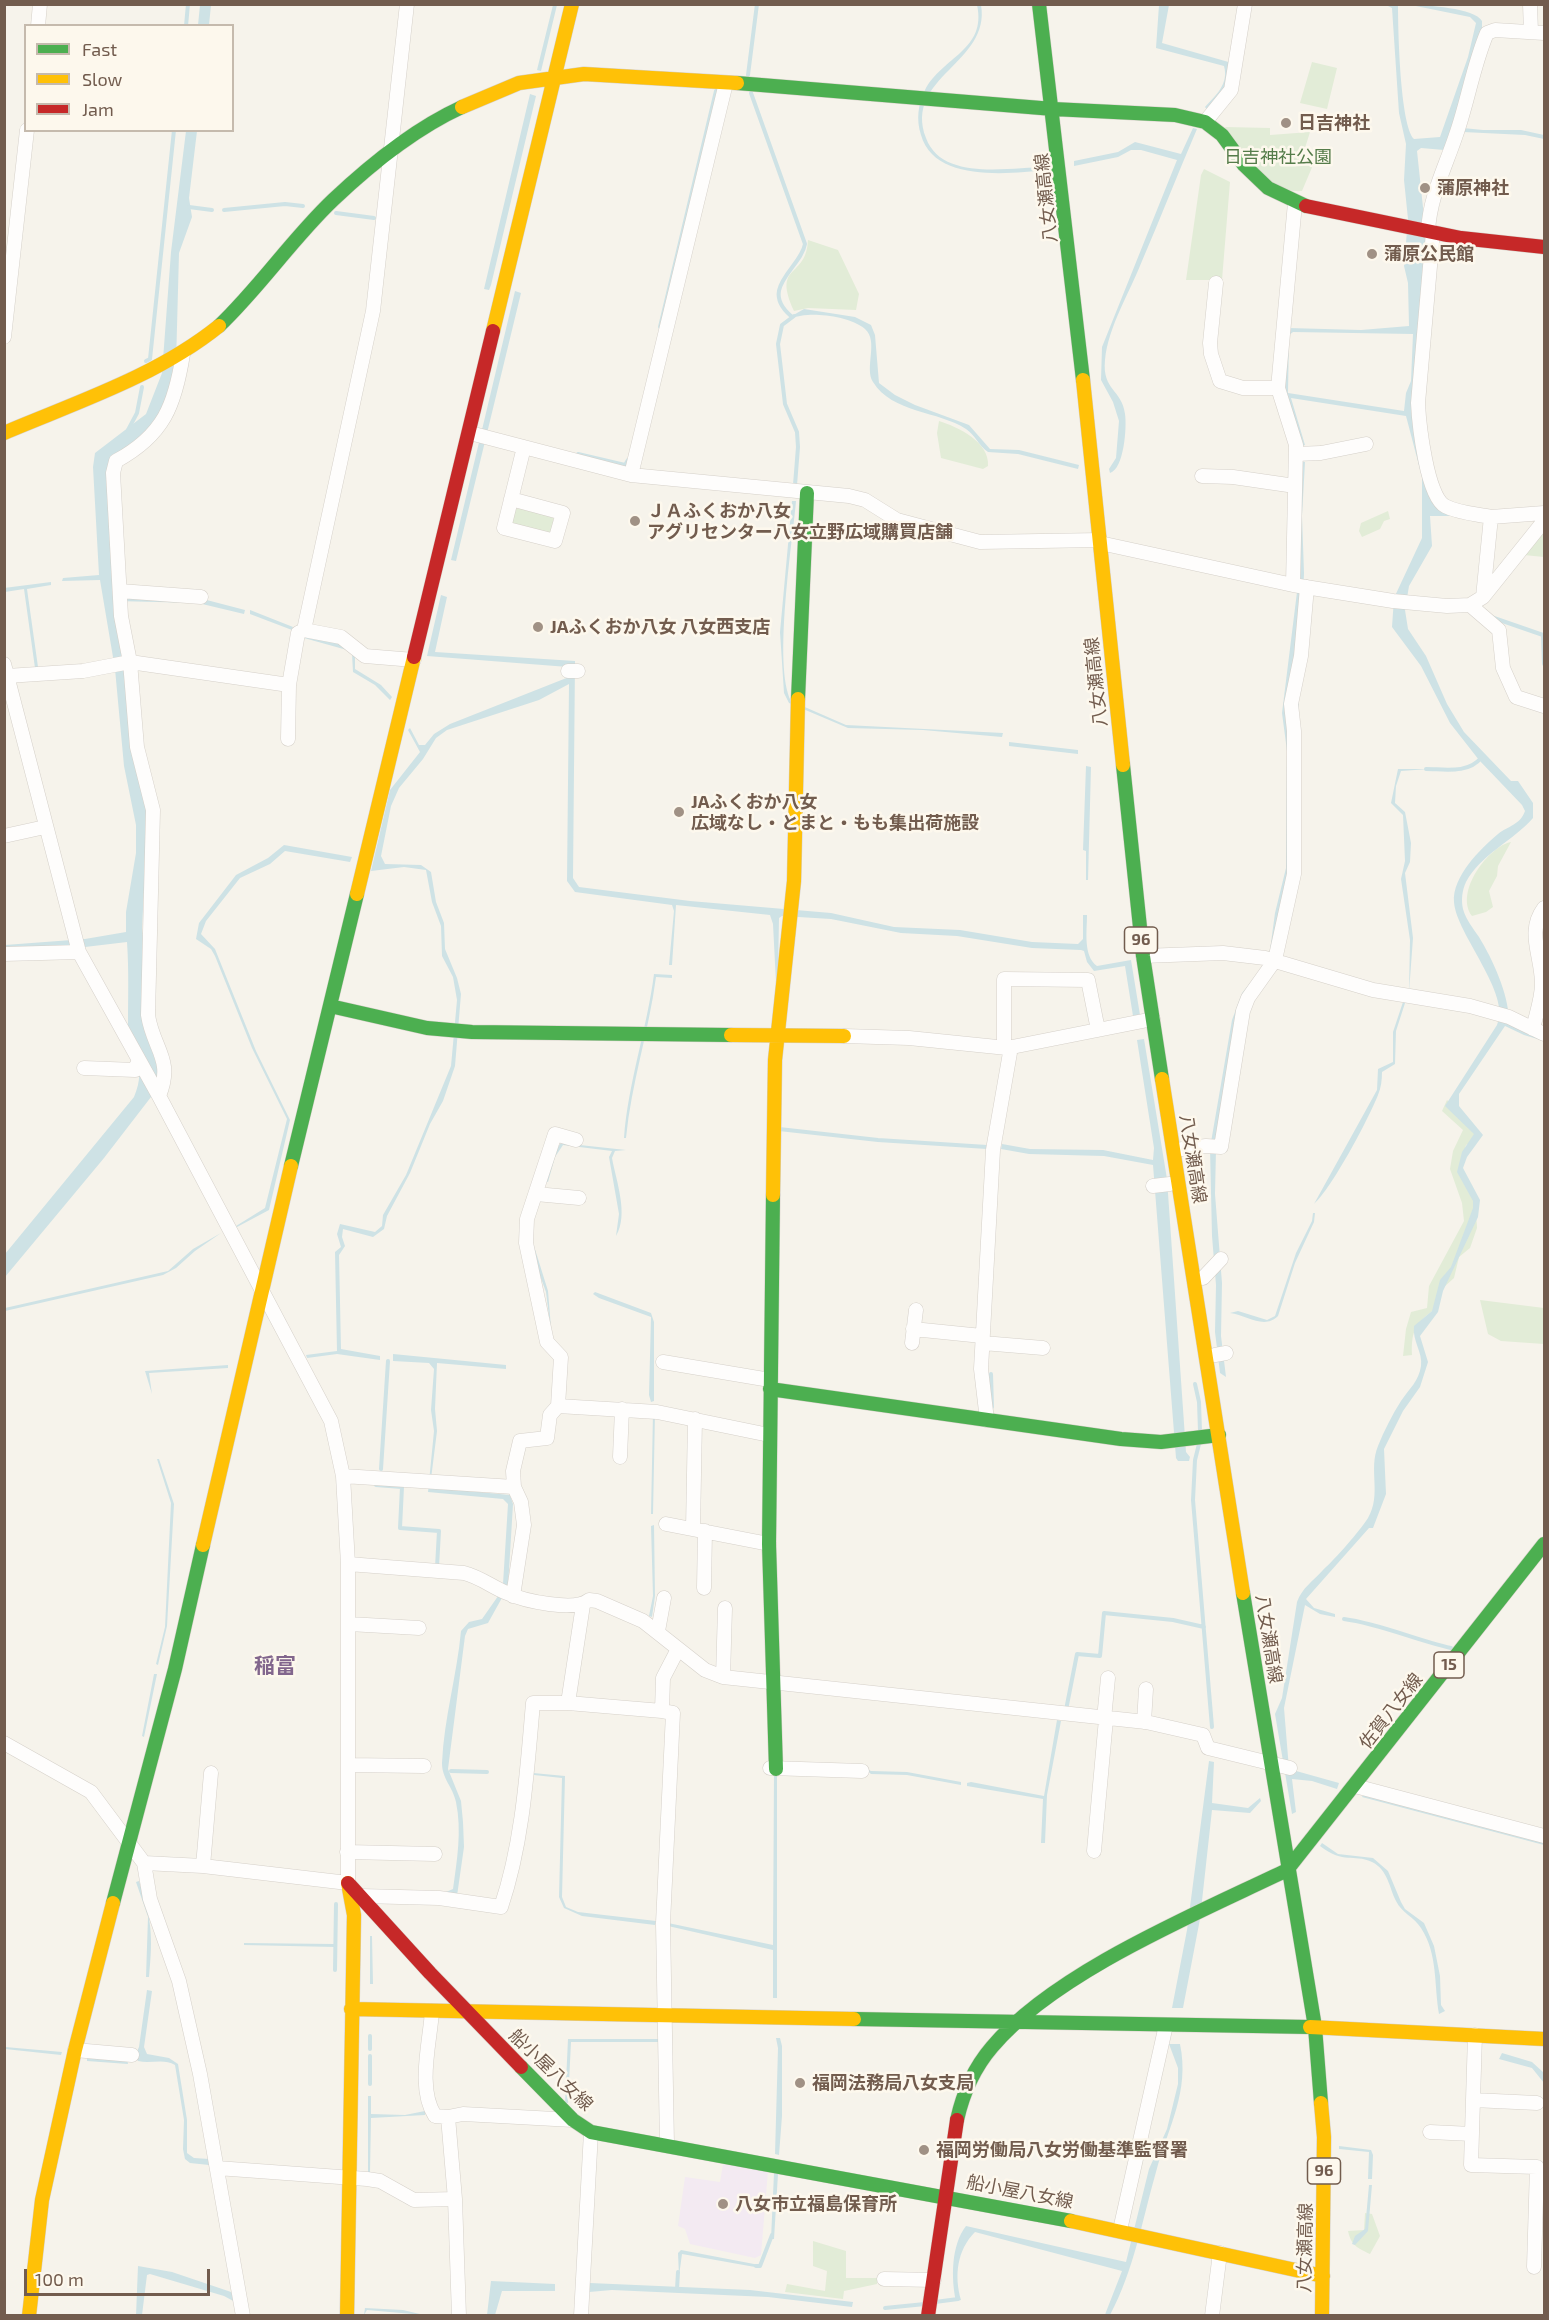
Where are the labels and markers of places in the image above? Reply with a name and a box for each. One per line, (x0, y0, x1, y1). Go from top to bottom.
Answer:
place label: 日吉神社 (1298, 112, 1370, 134)
marker: 日吉神社 (1279, 116, 1293, 130)
place label: 蒲原神社 (1437, 177, 1509, 199)
marker: 蒲原神社 (1418, 181, 1432, 195)
place label: 蒲原公民館 (1384, 243, 1474, 265)
marker: 蒲原公民館 (1365, 247, 1379, 261)
place label: ＪＡふくおか八女 アグリセンター八女立野広域購買店舗 (647, 500, 953, 542)
marker: ＪＡふくおか八女 アグリセンター八女立野広域購買店舗 (628, 514, 642, 528)
place label: JAふくおか八女 八女西支店 (550, 616, 770, 638)
marker: JAふくおか八女 八女西支店 (531, 620, 545, 634)
place label: JAふくおか八女 広域なし・とまと・もも集出荷施設 (691, 791, 979, 834)
marker: JAふくおか八女 広域なし・とまと・もも集出荷施設 (672, 805, 686, 819)
place label: 福岡法務局八女支局 (812, 2072, 974, 2094)
marker: 福岡法務局八女支局 (793, 2076, 807, 2090)
place label: 福岡労働局八女労働基準監督署 (936, 2139, 1188, 2161)
marker: 福岡労働局八女労働基準監督署 (917, 2143, 931, 2157)
place label: 八女市立福島保育所 (735, 2193, 897, 2215)
marker: 八女市立福島保育所 (716, 2197, 730, 2211)

